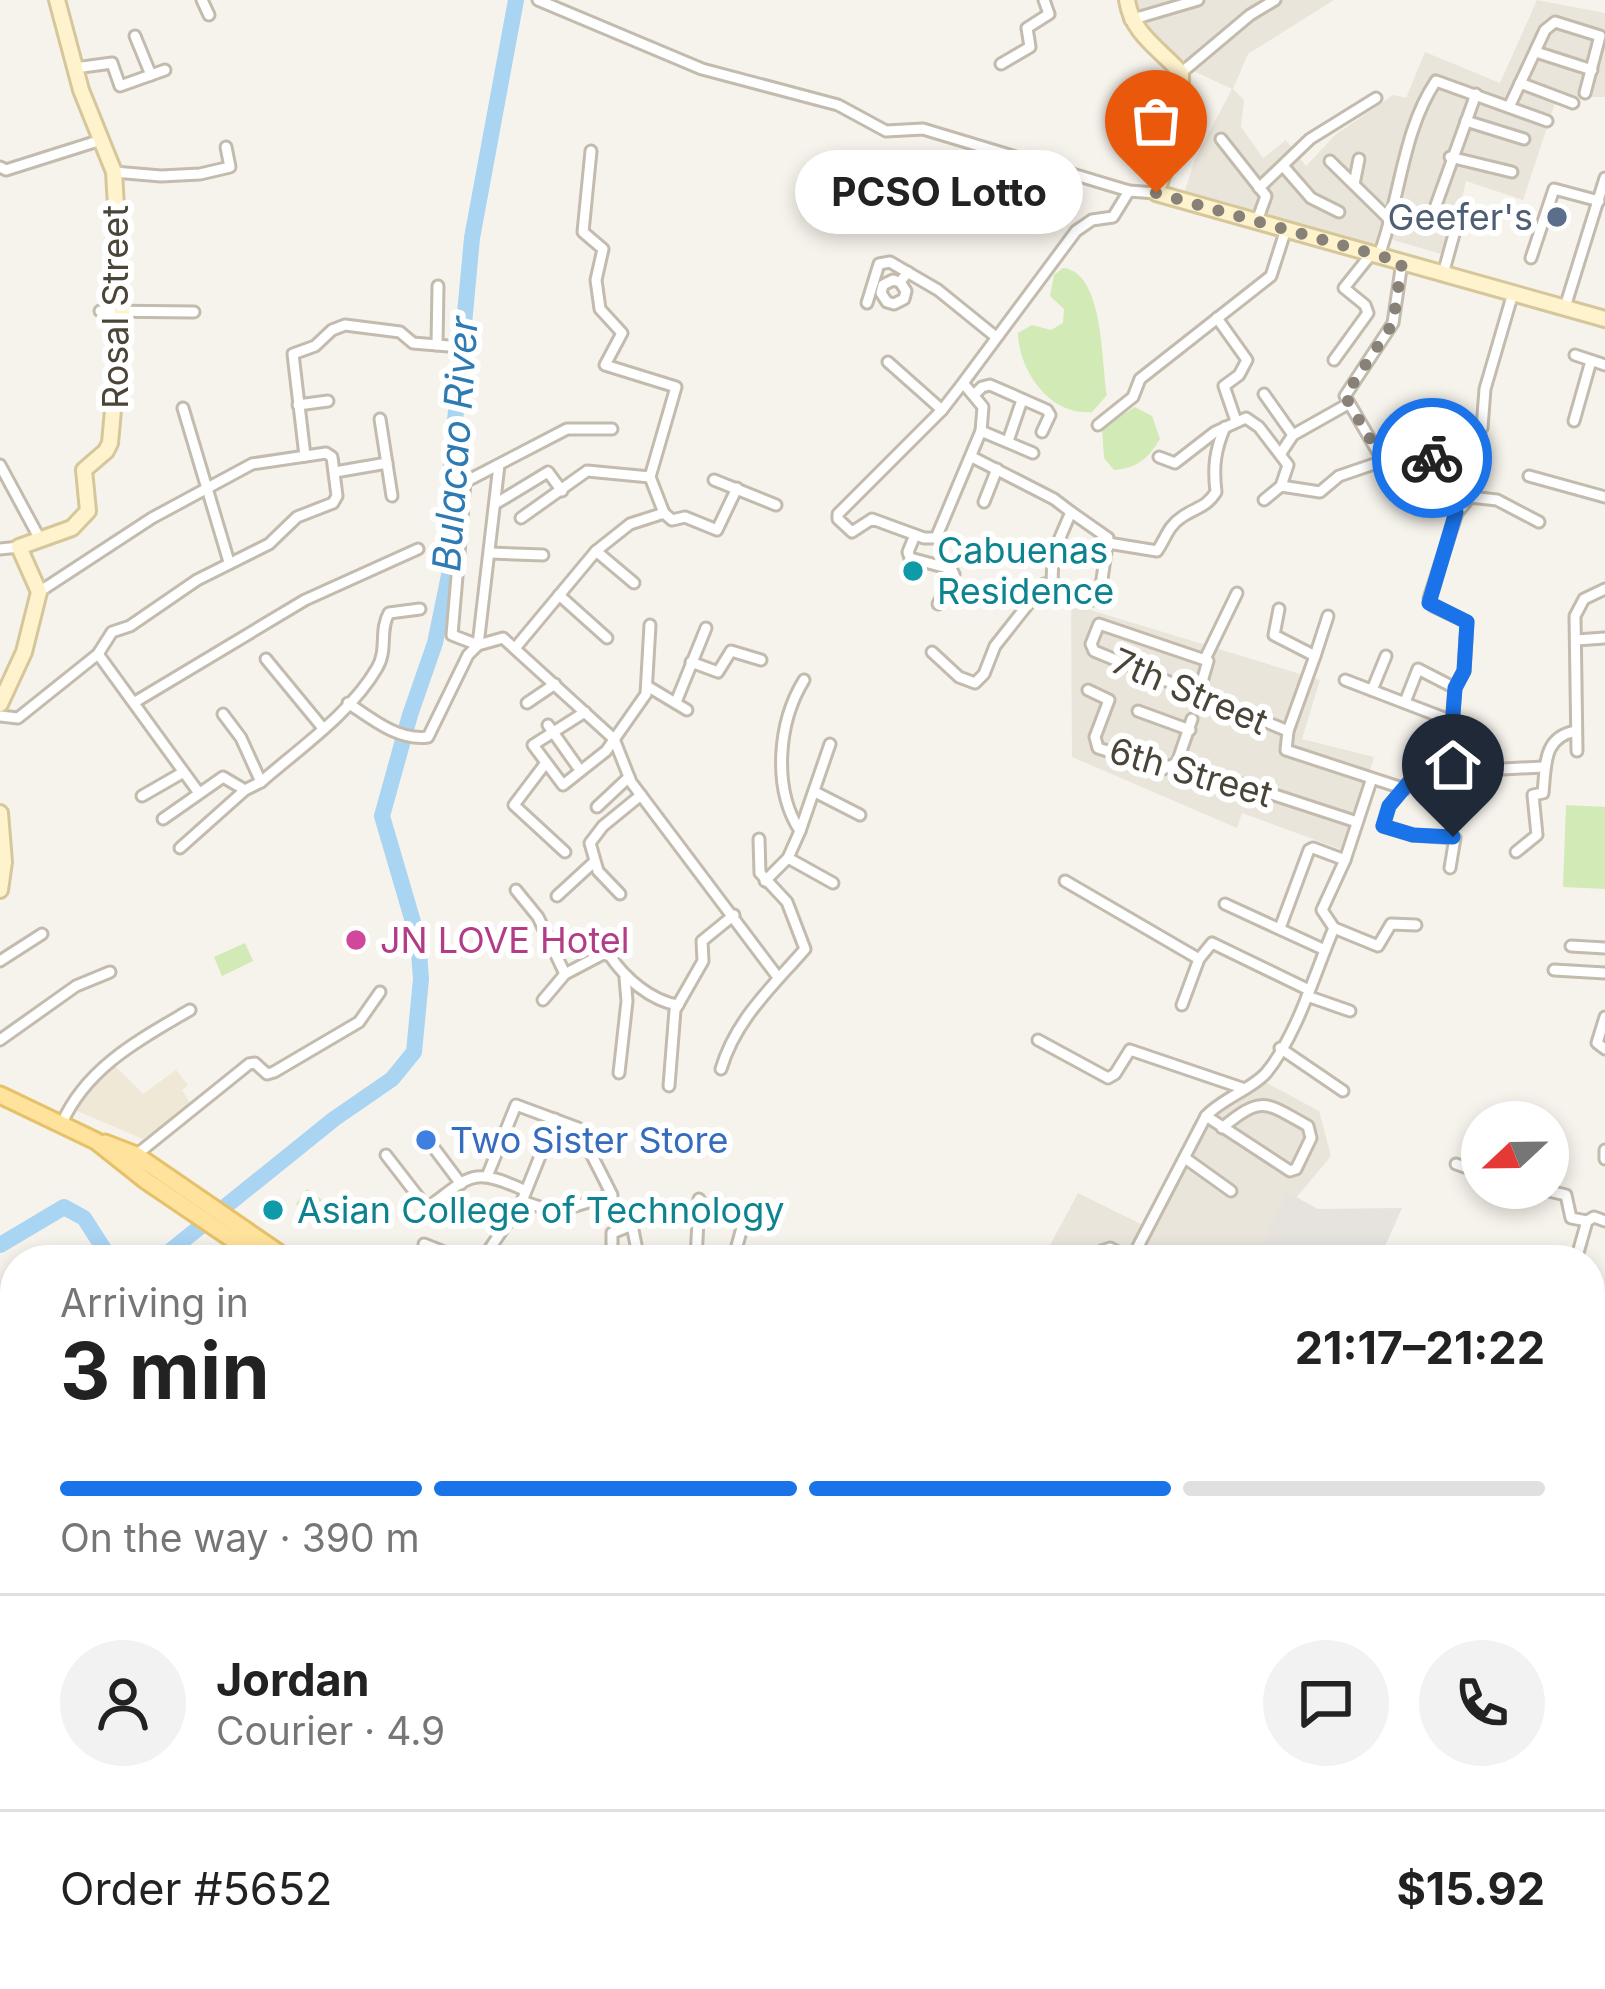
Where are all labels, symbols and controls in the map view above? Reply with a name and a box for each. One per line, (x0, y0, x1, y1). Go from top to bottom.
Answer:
pin (1105, 70, 1207, 193)
icon: bag (1123, 88, 1189, 154)
callout: PCSO Lotto (796, 151, 1084, 235)
text: PCSO Lotto (831, 168, 1047, 215)
place label: Geefer's (1388, 195, 1533, 239)
marker: Geefer's (1544, 204, 1570, 230)
street label: Rosal Street (93, 205, 137, 409)
water label: Bulacao River (422, 314, 487, 573)
courier (1372, 398, 1492, 518)
icon: bike (1399, 425, 1465, 491)
place label: Cabuenas Residence (937, 528, 1114, 613)
marker: Cabuenas Residence (900, 558, 926, 584)
street label: 7th Street (1105, 638, 1275, 744)
pin (1402, 714, 1504, 837)
street label: 6th Street (1105, 728, 1278, 816)
icon: home (1420, 732, 1486, 798)
place label: JN LOVE Hotel (380, 918, 630, 962)
marker: JN LOVE Hotel (343, 927, 369, 953)
north arrow (1461, 1101, 1569, 1209)
map controls (1461, 1101, 1569, 1209)
place label: Two Sister Store (450, 1118, 728, 1162)
marker: Two Sister Store (413, 1127, 439, 1153)
place label: Asian College of Technology (297, 1188, 784, 1232)
marker: Asian College of Technology (260, 1197, 286, 1223)
text: Arriving in (60, 1279, 249, 1326)
text: 21:17–21:22 (1295, 1320, 1545, 1375)
text: 3 min (60, 1323, 270, 1418)
text: On the way · 390 m (60, 1514, 420, 1561)
button: person (60, 1640, 186, 1766)
button: chat (1263, 1640, 1389, 1766)
button: phone (1419, 1640, 1545, 1766)
text: Jordan (216, 1652, 370, 1707)
text: Courier · 4.9 (216, 1707, 445, 1754)
text: Order #5652 (60, 1861, 333, 1916)
text: $15.92 (1396, 1861, 1545, 1916)

